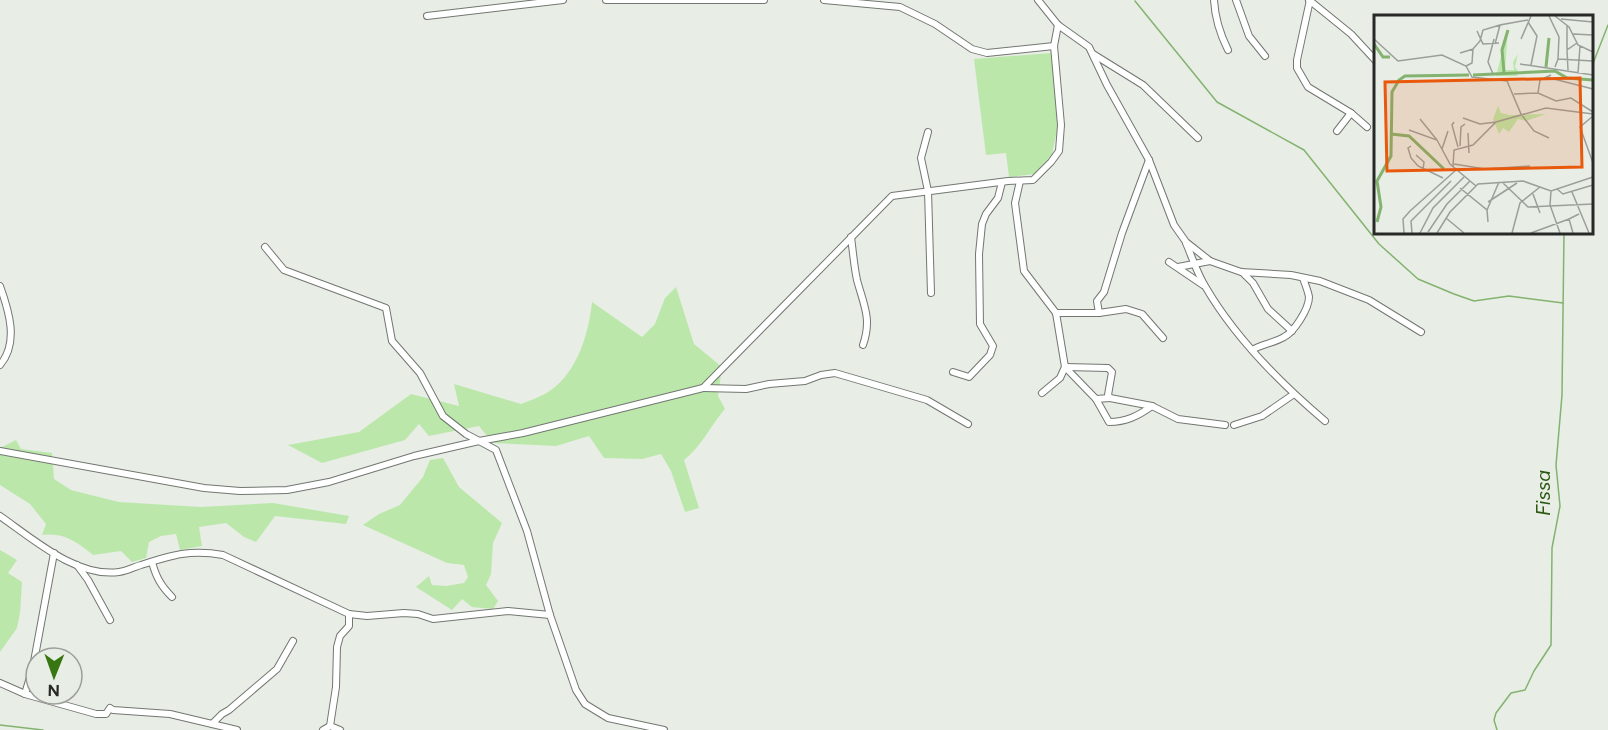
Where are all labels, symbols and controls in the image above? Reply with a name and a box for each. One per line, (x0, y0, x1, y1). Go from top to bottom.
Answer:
inset map (1374, 15, 1593, 234)
water label: Fissa (1531, 470, 1555, 516)
north arrow (24, 646, 84, 706)
text: N (47, 681, 60, 700)

